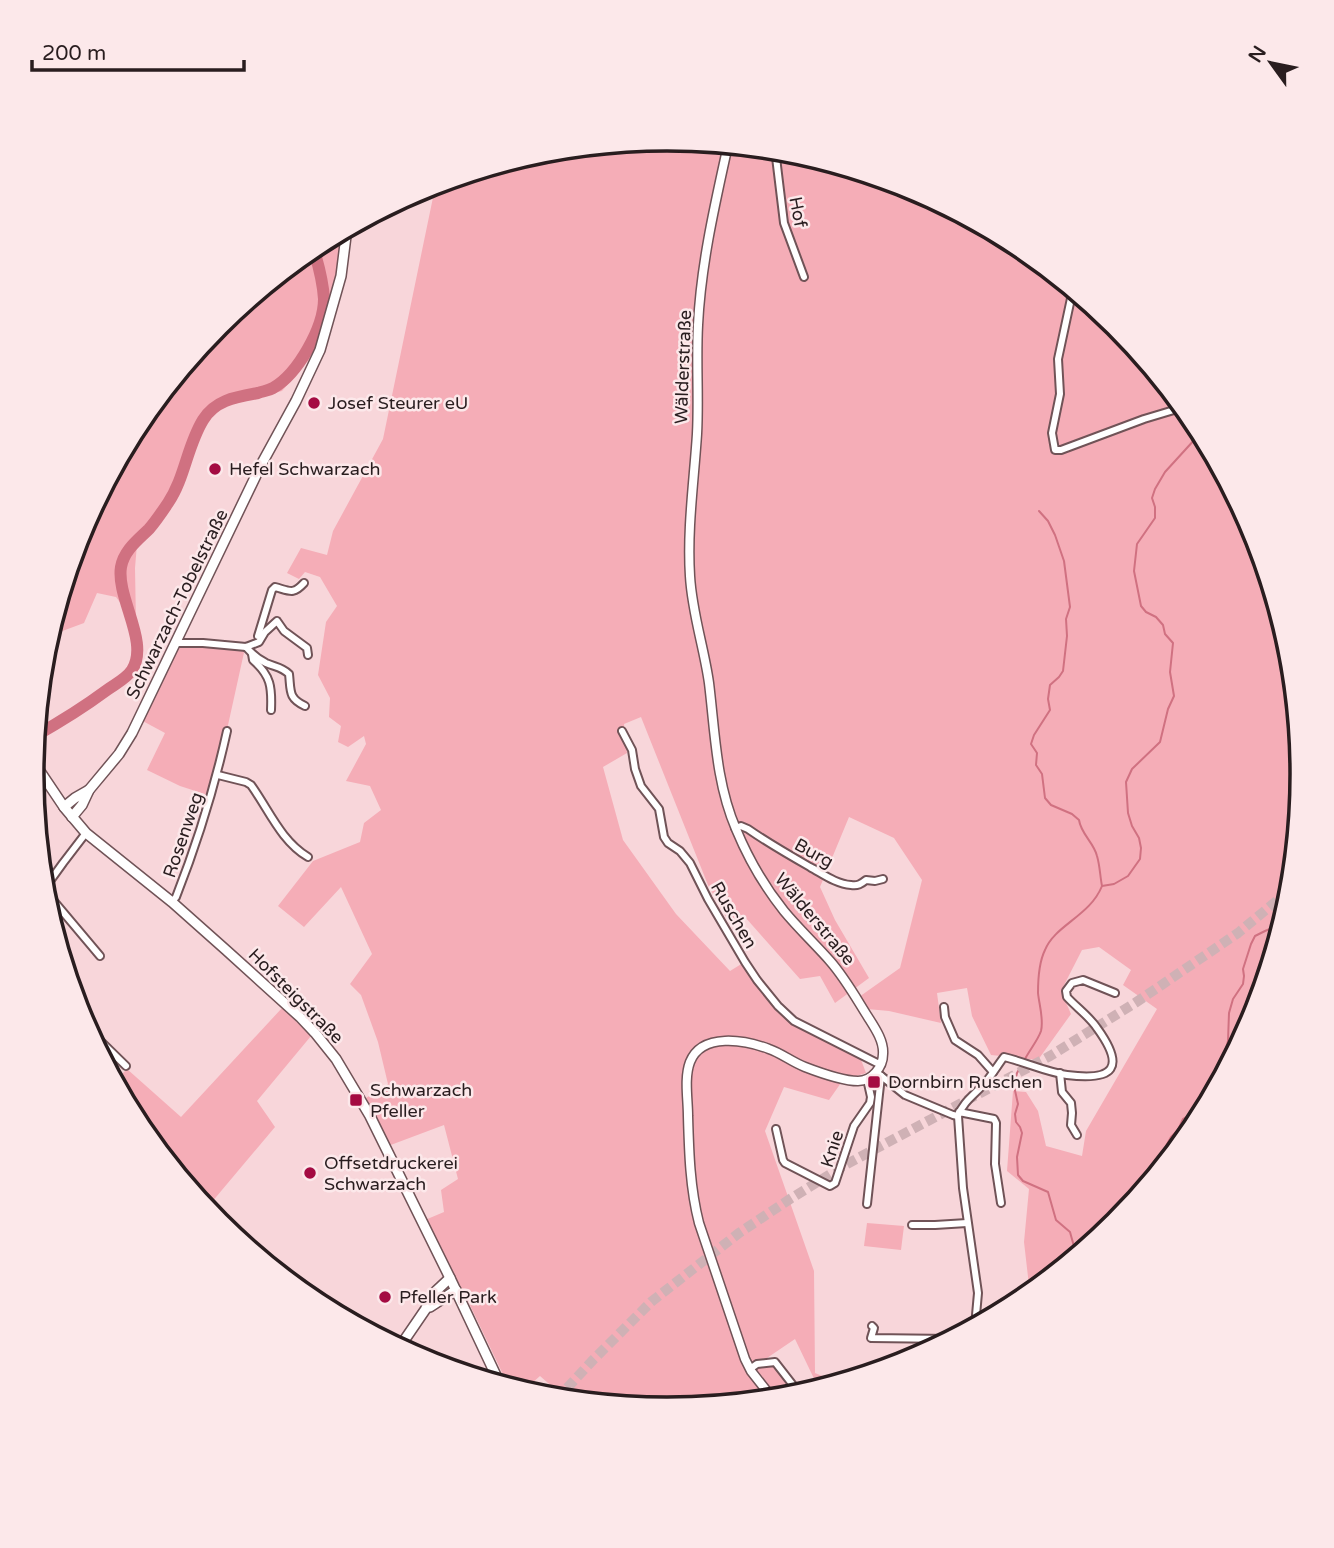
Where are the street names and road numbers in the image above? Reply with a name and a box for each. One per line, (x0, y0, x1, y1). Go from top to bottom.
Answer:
street label: Hof (784, 195, 812, 229)
street label: Wälderstraße (670, 310, 696, 424)
street label: Schwarzach-Tobelstraße (121, 505, 233, 703)
street label: Rosenweg (158, 789, 208, 881)
street label: Burg (791, 833, 837, 873)
street label: Wälderstraße (770, 868, 860, 970)
street label: Ruschen (706, 877, 762, 953)
street label: Hofsteigstraße (244, 944, 348, 1048)
street label: Knie (816, 1128, 848, 1170)

